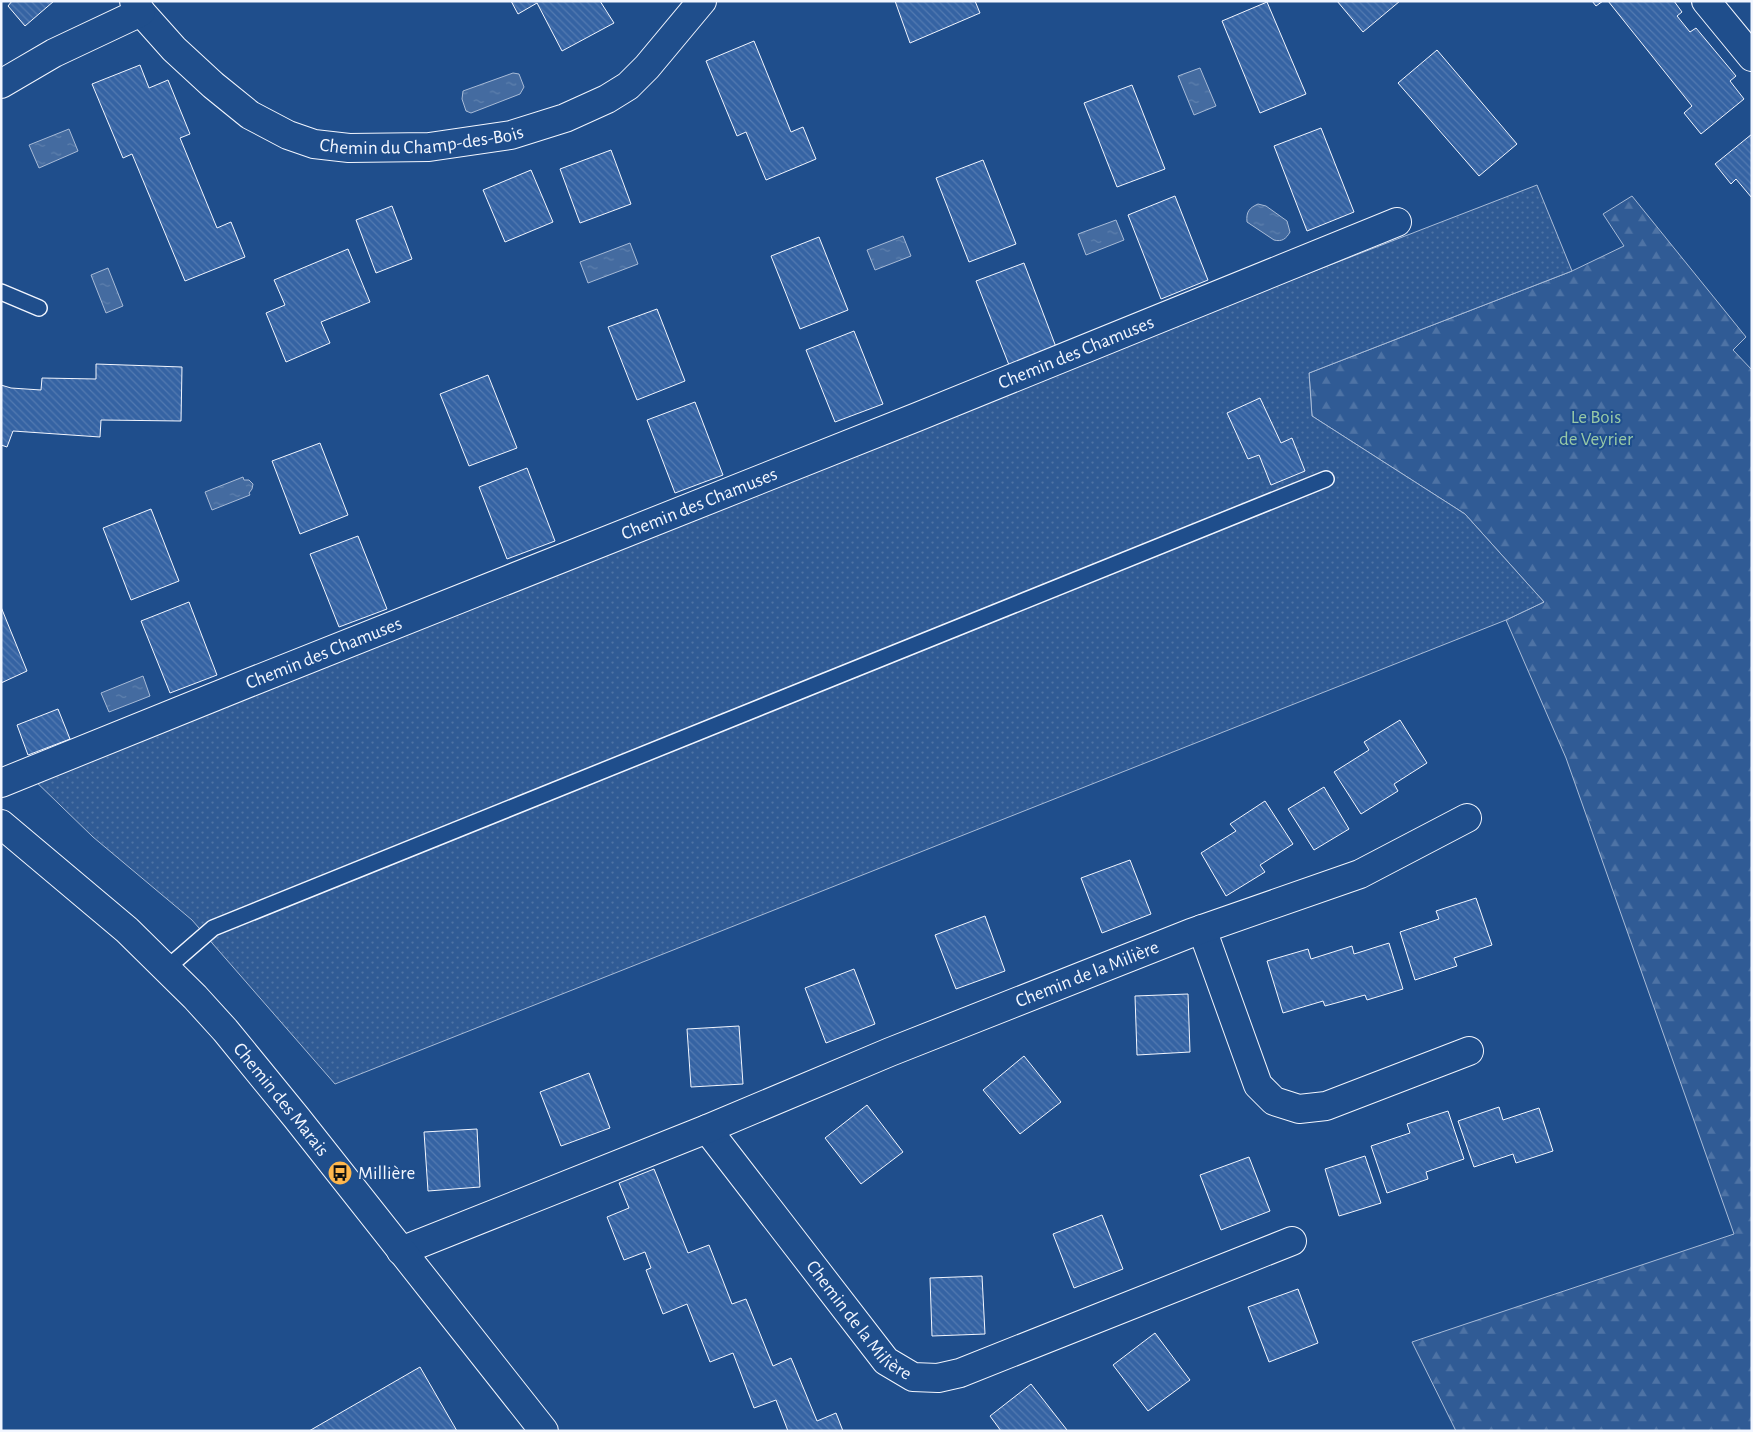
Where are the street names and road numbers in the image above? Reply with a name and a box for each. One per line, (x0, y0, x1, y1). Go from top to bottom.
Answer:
street label: Chemin du Champ-des-Bois (319, 122, 526, 158)
street label: Chemin des Chamuses (995, 312, 1157, 392)
street label: Chemin des Chamuses (618, 464, 780, 543)
street label: Chemin des Chamuses (243, 613, 405, 693)
street label: Chemin de la Milière (1013, 937, 1161, 1011)
street label: Chemin des Marais (230, 1039, 333, 1160)
street label: Chemin de la Milière (803, 1257, 915, 1384)

